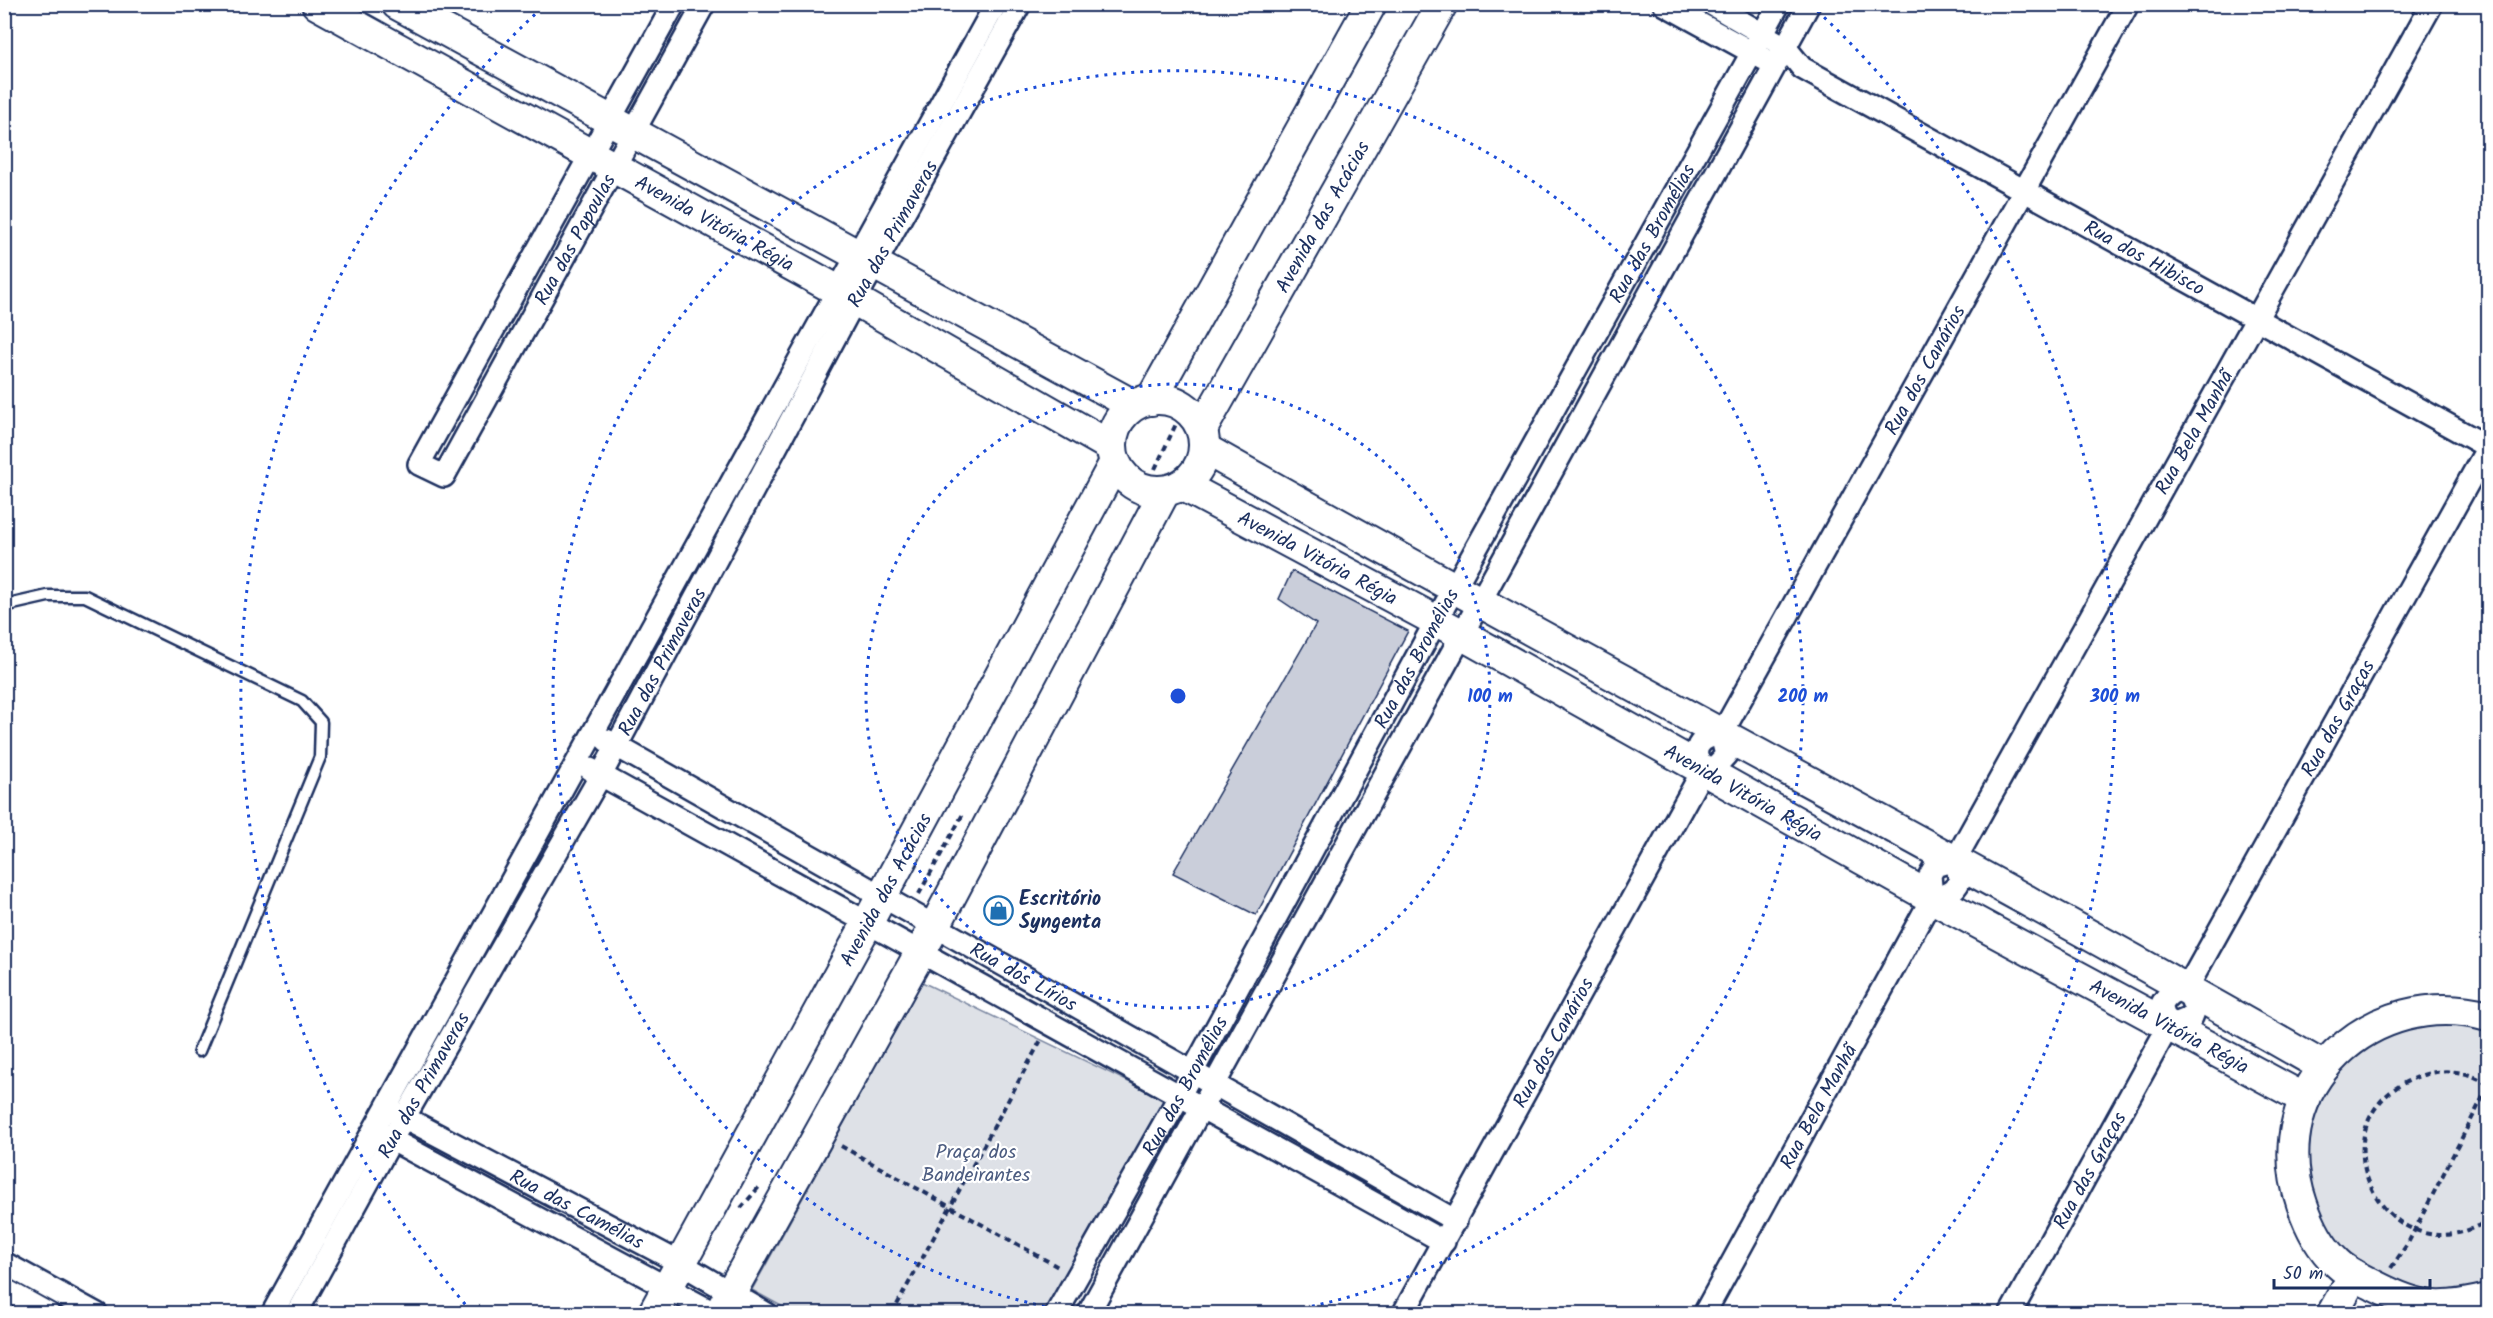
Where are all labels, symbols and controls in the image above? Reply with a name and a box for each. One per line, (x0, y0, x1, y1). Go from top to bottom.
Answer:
street label: Avenida das Acácias (1268, 135, 1380, 300)
street label: Rua das Primaveras (840, 155, 948, 314)
street label: Rua das Bromélias (1602, 158, 1705, 310)
street label: Rua das Papoulas (527, 168, 626, 312)
street label: Avenida Vitória Régia (628, 168, 799, 281)
street label: Rua dos Hibisco (2077, 213, 2210, 305)
street label: Rua dos Canários (1877, 299, 1976, 442)
street label: Rua Bela Manhã (2147, 362, 2244, 501)
street label: Avenida Vitória Régia (1231, 503, 1403, 615)
street label: Rua das Primaveras (611, 582, 716, 742)
street label: Rua das Bromélias (1367, 583, 1469, 735)
street label: Rua das Graças (2293, 654, 2385, 783)
text: 100 m (1467, 683, 1513, 712)
text: 200 m (1778, 683, 1829, 712)
text: 300 m (2089, 683, 2140, 712)
centre of rings (1168, 686, 1188, 706)
street label: Avenida Vitória Régia (1657, 737, 1828, 851)
street label: Avenida das Acácias (832, 807, 942, 973)
place label: Escritório Syngenta (1019, 884, 1101, 939)
shop icon: Escritório Syngenta (982, 894, 1014, 926)
street label: Rua dos Lírios (963, 935, 1083, 1022)
street label: Rua dos Canários (1505, 972, 1604, 1115)
street label: Avenida Vitória Régia (2083, 972, 2254, 1084)
street label: Rua das Primaveras (370, 1006, 480, 1165)
street label: Rua das Bromélias (1135, 1010, 1238, 1162)
street label: Rua Bela Manhã (1772, 1036, 1868, 1176)
street label: Rua das Graças (2046, 1106, 2136, 1236)
park label: Praça dos Bandeirantes (922, 1137, 1031, 1192)
street label: Rua das Camélias (503, 1162, 650, 1259)
scale bar (2274, 1252, 2430, 1290)
text: 50 m (2283, 1260, 2323, 1289)

